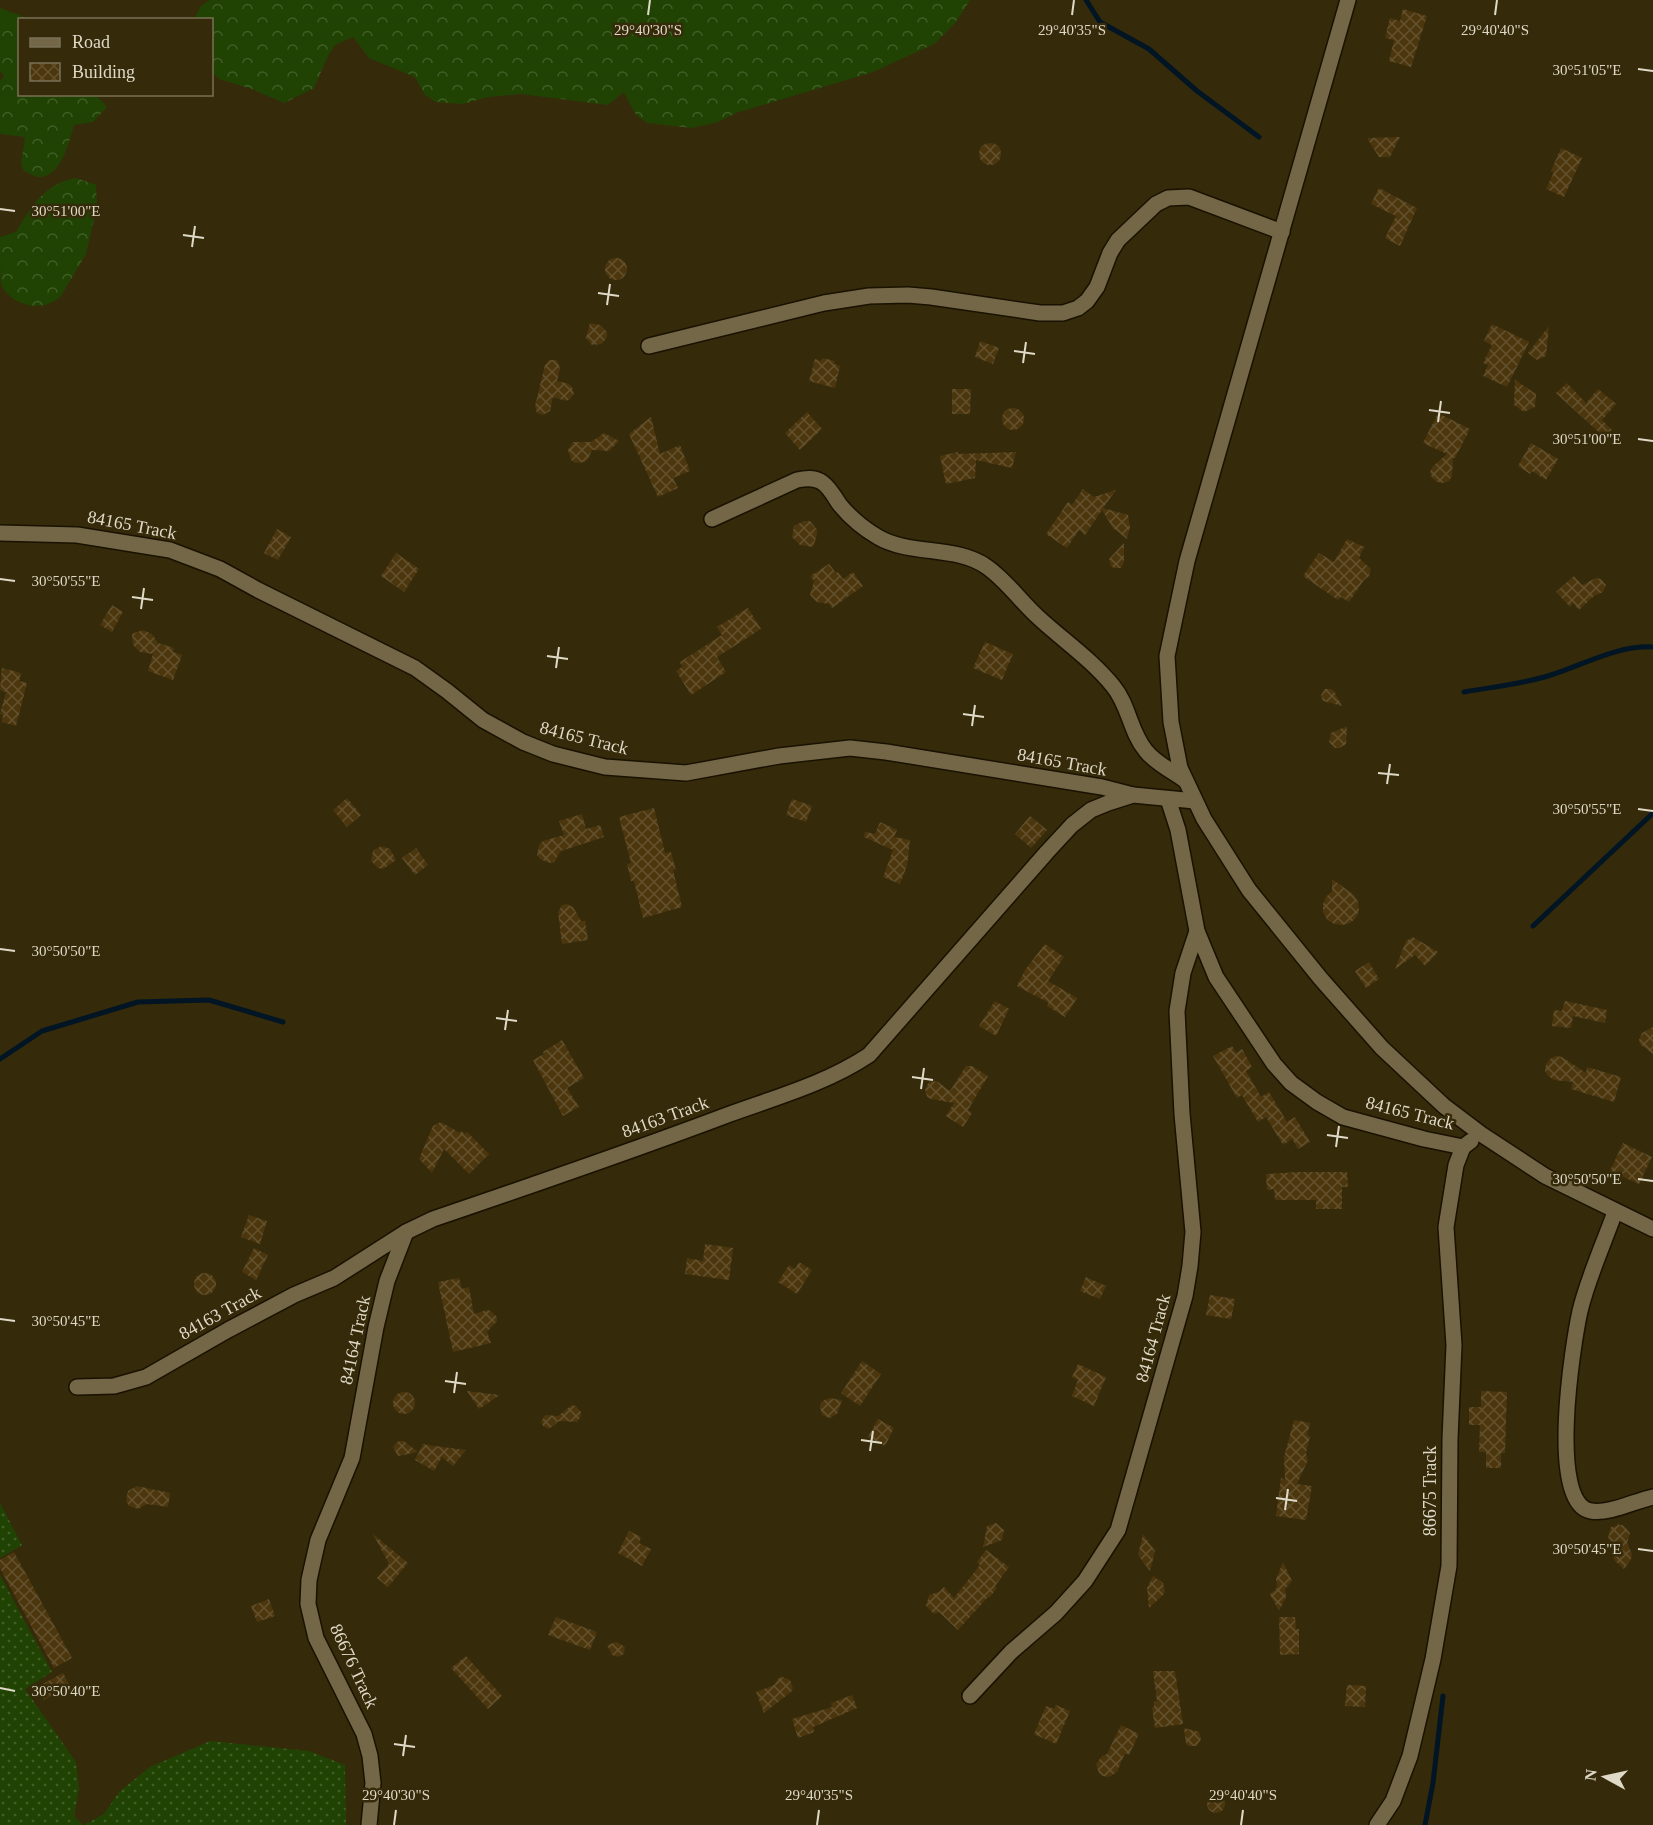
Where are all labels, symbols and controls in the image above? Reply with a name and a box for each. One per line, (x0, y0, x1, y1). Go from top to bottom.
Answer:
legend (18, 18, 213, 96)
text: 29°40'30"S (614, 22, 682, 38)
text: 29°40'35"S (1038, 22, 1106, 38)
text: 29°40'40"S (1461, 22, 1529, 38)
text: Road (72, 32, 110, 52)
text: Building (72, 62, 135, 82)
text: 30°51'05"E (1553, 62, 1622, 78)
text: 30°51'00"E (32, 203, 101, 219)
text: 30°51'00"E (1553, 431, 1622, 447)
street label: 84165 Track (86, 507, 178, 543)
text: 30°50'55"E (32, 573, 101, 589)
street label: 84165 Track (538, 717, 630, 759)
street label: 84165 Track (1016, 744, 1108, 780)
text: 30°50'55"E (1553, 801, 1622, 817)
text: 30°50'50"E (32, 943, 101, 959)
street label: 84163 Track (619, 1092, 711, 1142)
street label: 84165 Track (1364, 1092, 1456, 1134)
text: 30°50'50"E (1553, 1171, 1622, 1187)
street label: 84163 Track (176, 1282, 264, 1344)
street label: 84164 Track (1132, 1292, 1174, 1384)
street label: 84164 Track (336, 1294, 374, 1386)
text: 30°50'45"E (32, 1313, 101, 1329)
street label: 86675 Track (1420, 1446, 1440, 1536)
text: 30°50'45"E (1553, 1541, 1622, 1557)
street label: 86676 Track (326, 1621, 382, 1711)
text: 30°50'40"E (32, 1683, 101, 1699)
north arrow (1575, 1747, 1635, 1807)
text: N (1581, 1768, 1600, 1782)
text: 29°40'30"S (362, 1787, 430, 1803)
text: 29°40'35"S (785, 1787, 853, 1803)
text: 29°40'40"S (1209, 1787, 1277, 1803)

